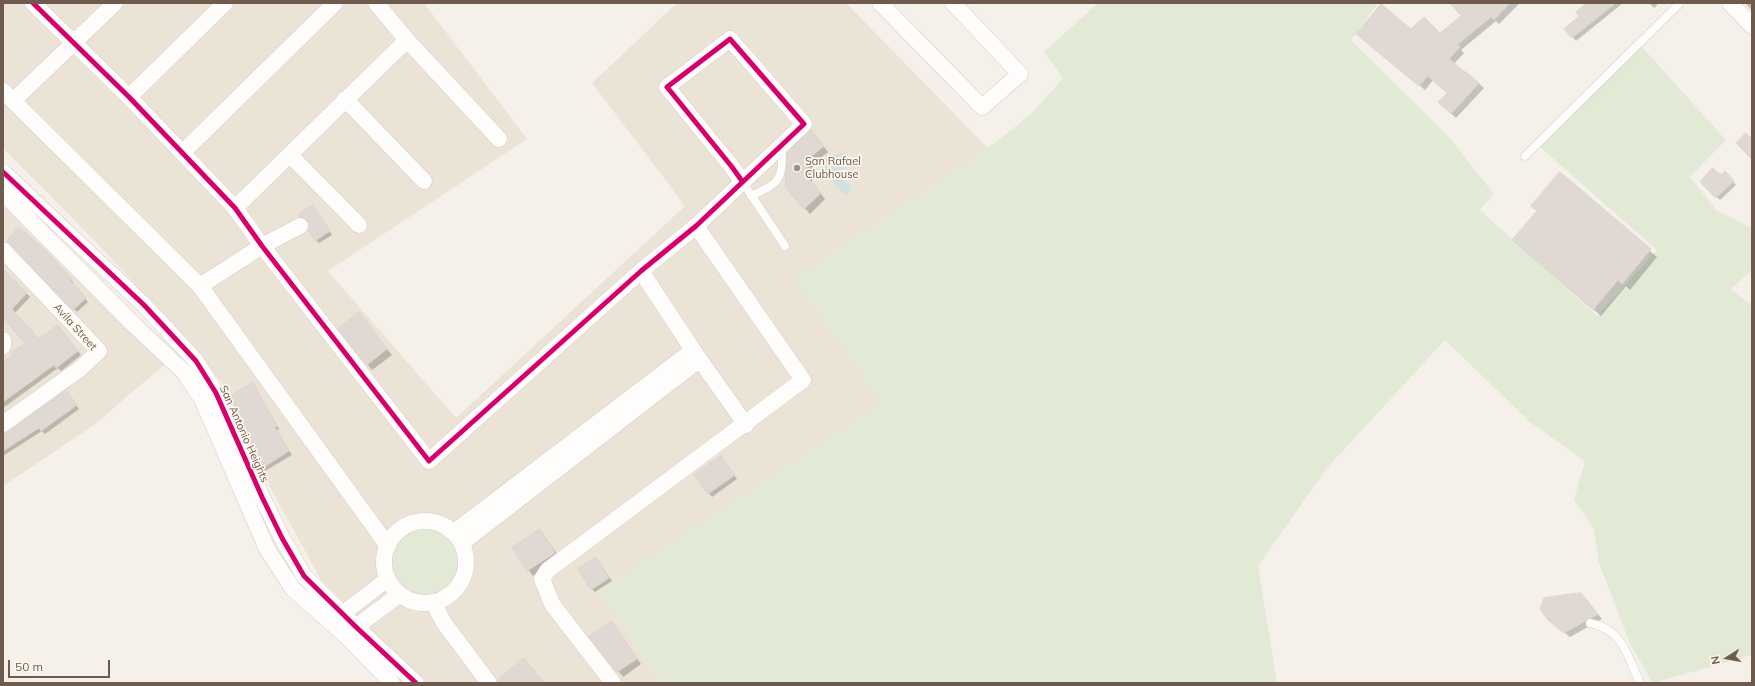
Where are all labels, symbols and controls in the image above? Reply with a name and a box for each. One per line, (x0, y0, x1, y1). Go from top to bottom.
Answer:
place label: San Rafael Clubhouse (805, 155, 861, 181)
marker: San Rafael Clubhouse (792, 163, 802, 173)
street label: Avila Street (50, 301, 100, 353)
street label: San Antonio Heights (217, 383, 271, 485)
north arrow (1707, 638, 1747, 678)
scale bar (10, 652, 112, 678)
text: N (1708, 655, 1723, 666)
text: 50 m (15, 659, 43, 674)

